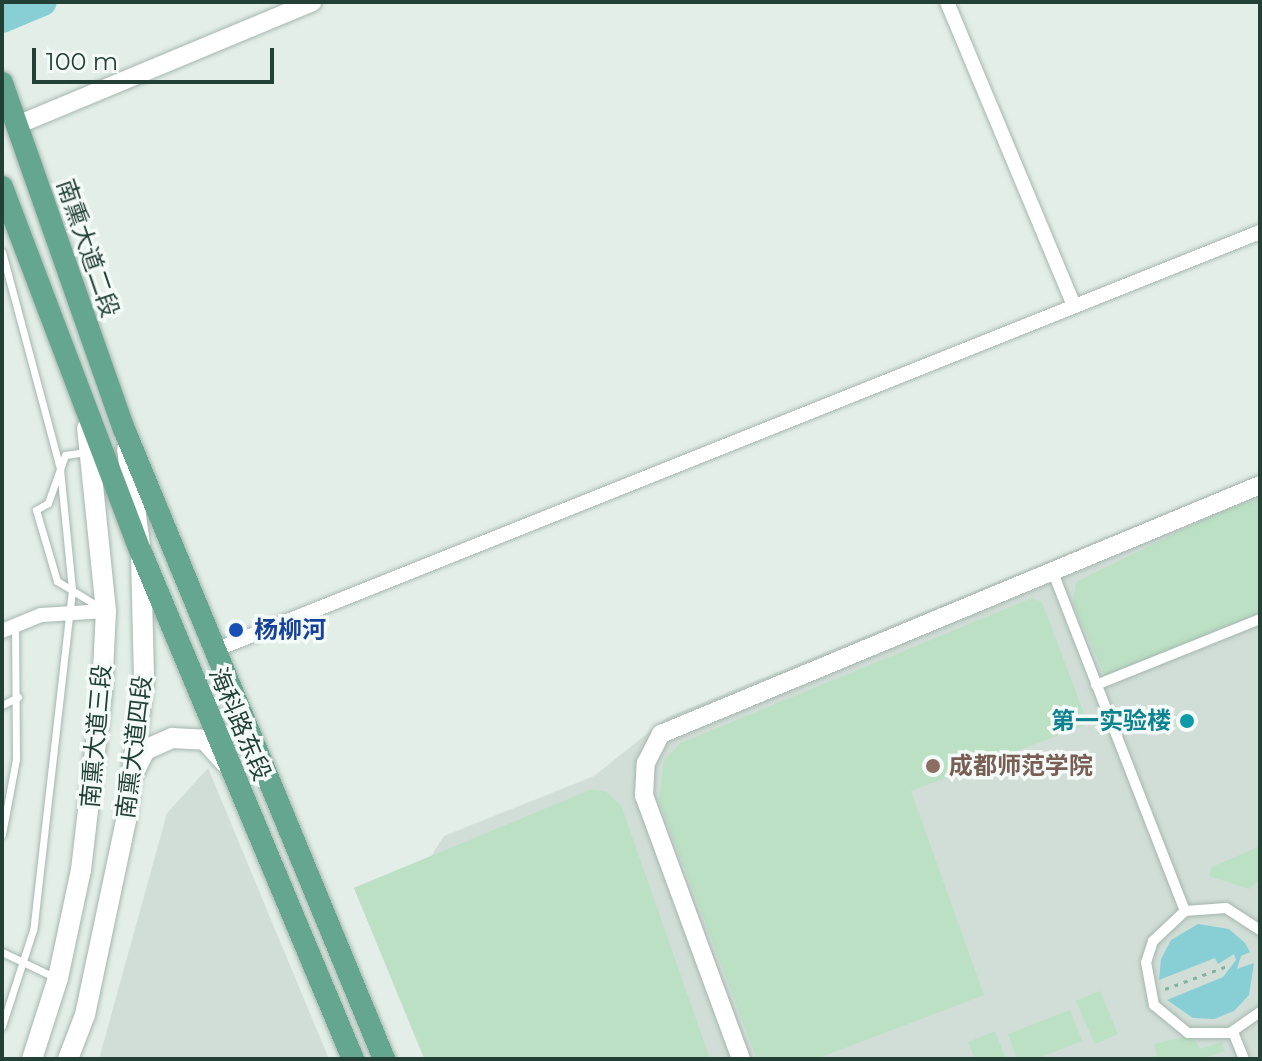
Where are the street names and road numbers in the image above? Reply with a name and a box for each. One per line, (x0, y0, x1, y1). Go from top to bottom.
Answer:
street label: 南熏大道二段 (51, 175, 125, 321)
street label: 南熏大道三段 (75, 663, 117, 809)
street label: 海科路东段 (203, 663, 277, 785)
street label: 南熏大道四段 (111, 674, 157, 820)

